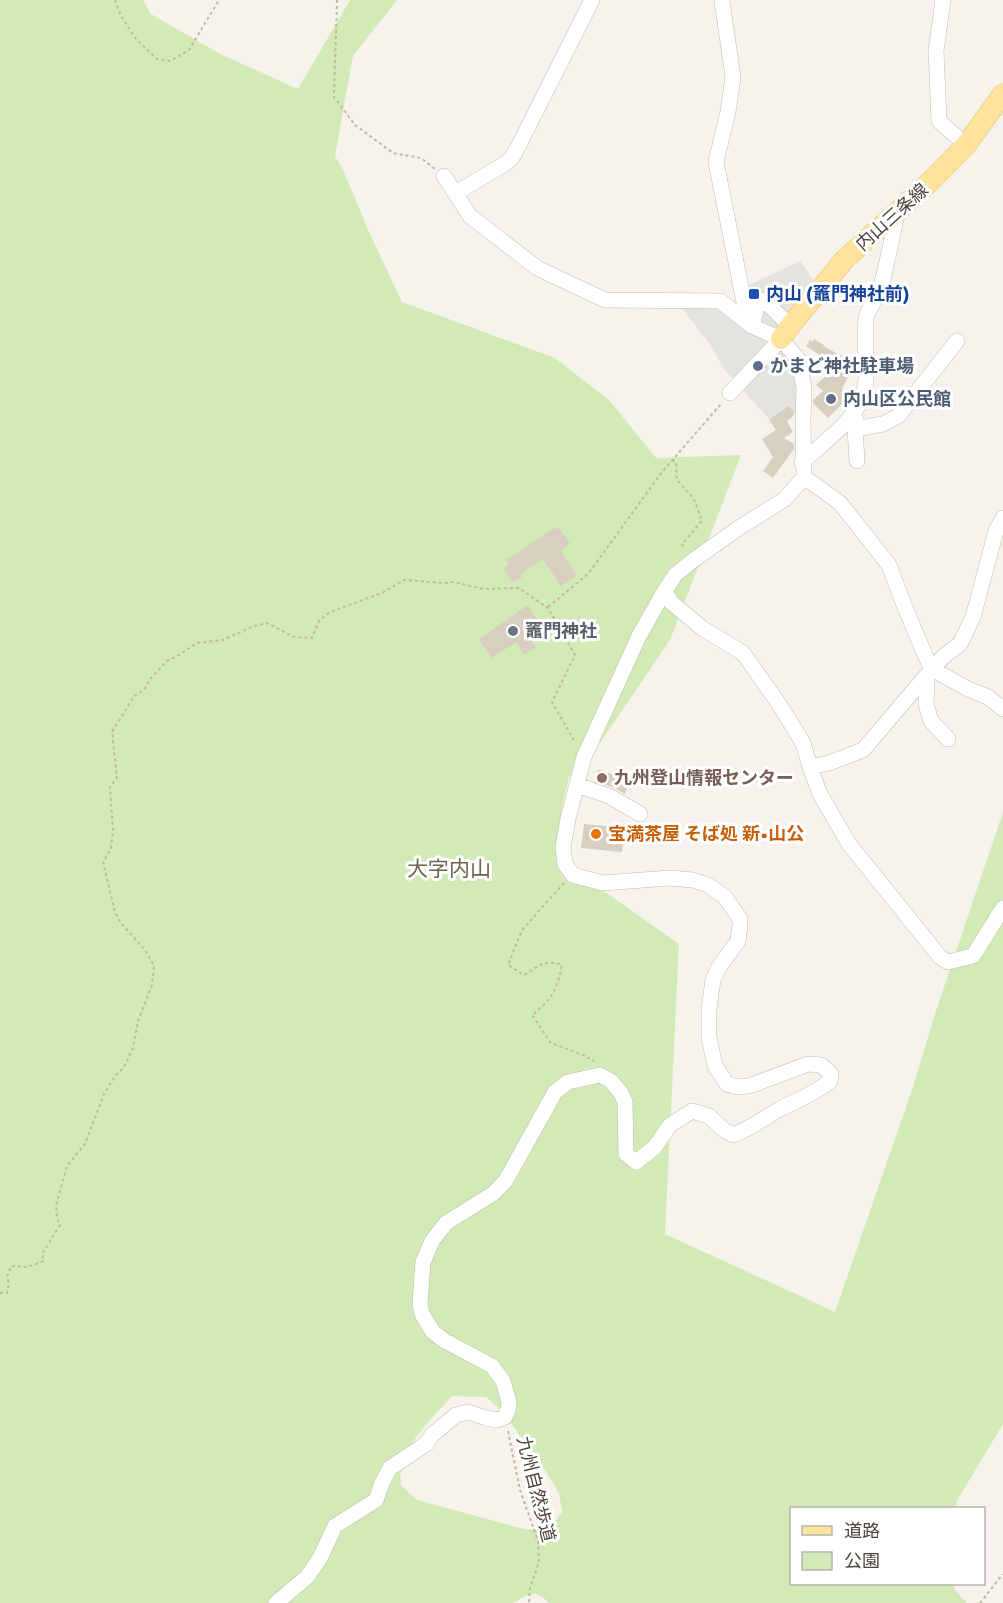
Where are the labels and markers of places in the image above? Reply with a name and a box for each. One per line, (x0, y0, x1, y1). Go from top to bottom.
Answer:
place label: 内山 (竈門神社前) (766, 283, 909, 305)
marker: 内山 (竈門神社前) (747, 287, 761, 301)
place label: かまど神社駐車場 (770, 355, 914, 377)
marker: かまど神社駐車場 (751, 359, 765, 373)
place label: 内山区公民館 (843, 388, 951, 410)
marker: 内山区公民館 (824, 392, 838, 406)
place label: 竈門神社 (525, 620, 597, 642)
marker: 竈門神社 (506, 624, 520, 638)
place label: 九州登山情報センター (614, 767, 794, 789)
marker: 九州登山情報センター (595, 771, 609, 785)
place label: 宝満茶屋 そば処 新•山公 (608, 823, 804, 845)
marker: 宝満茶屋 そば処 新•山公 (589, 827, 603, 841)

